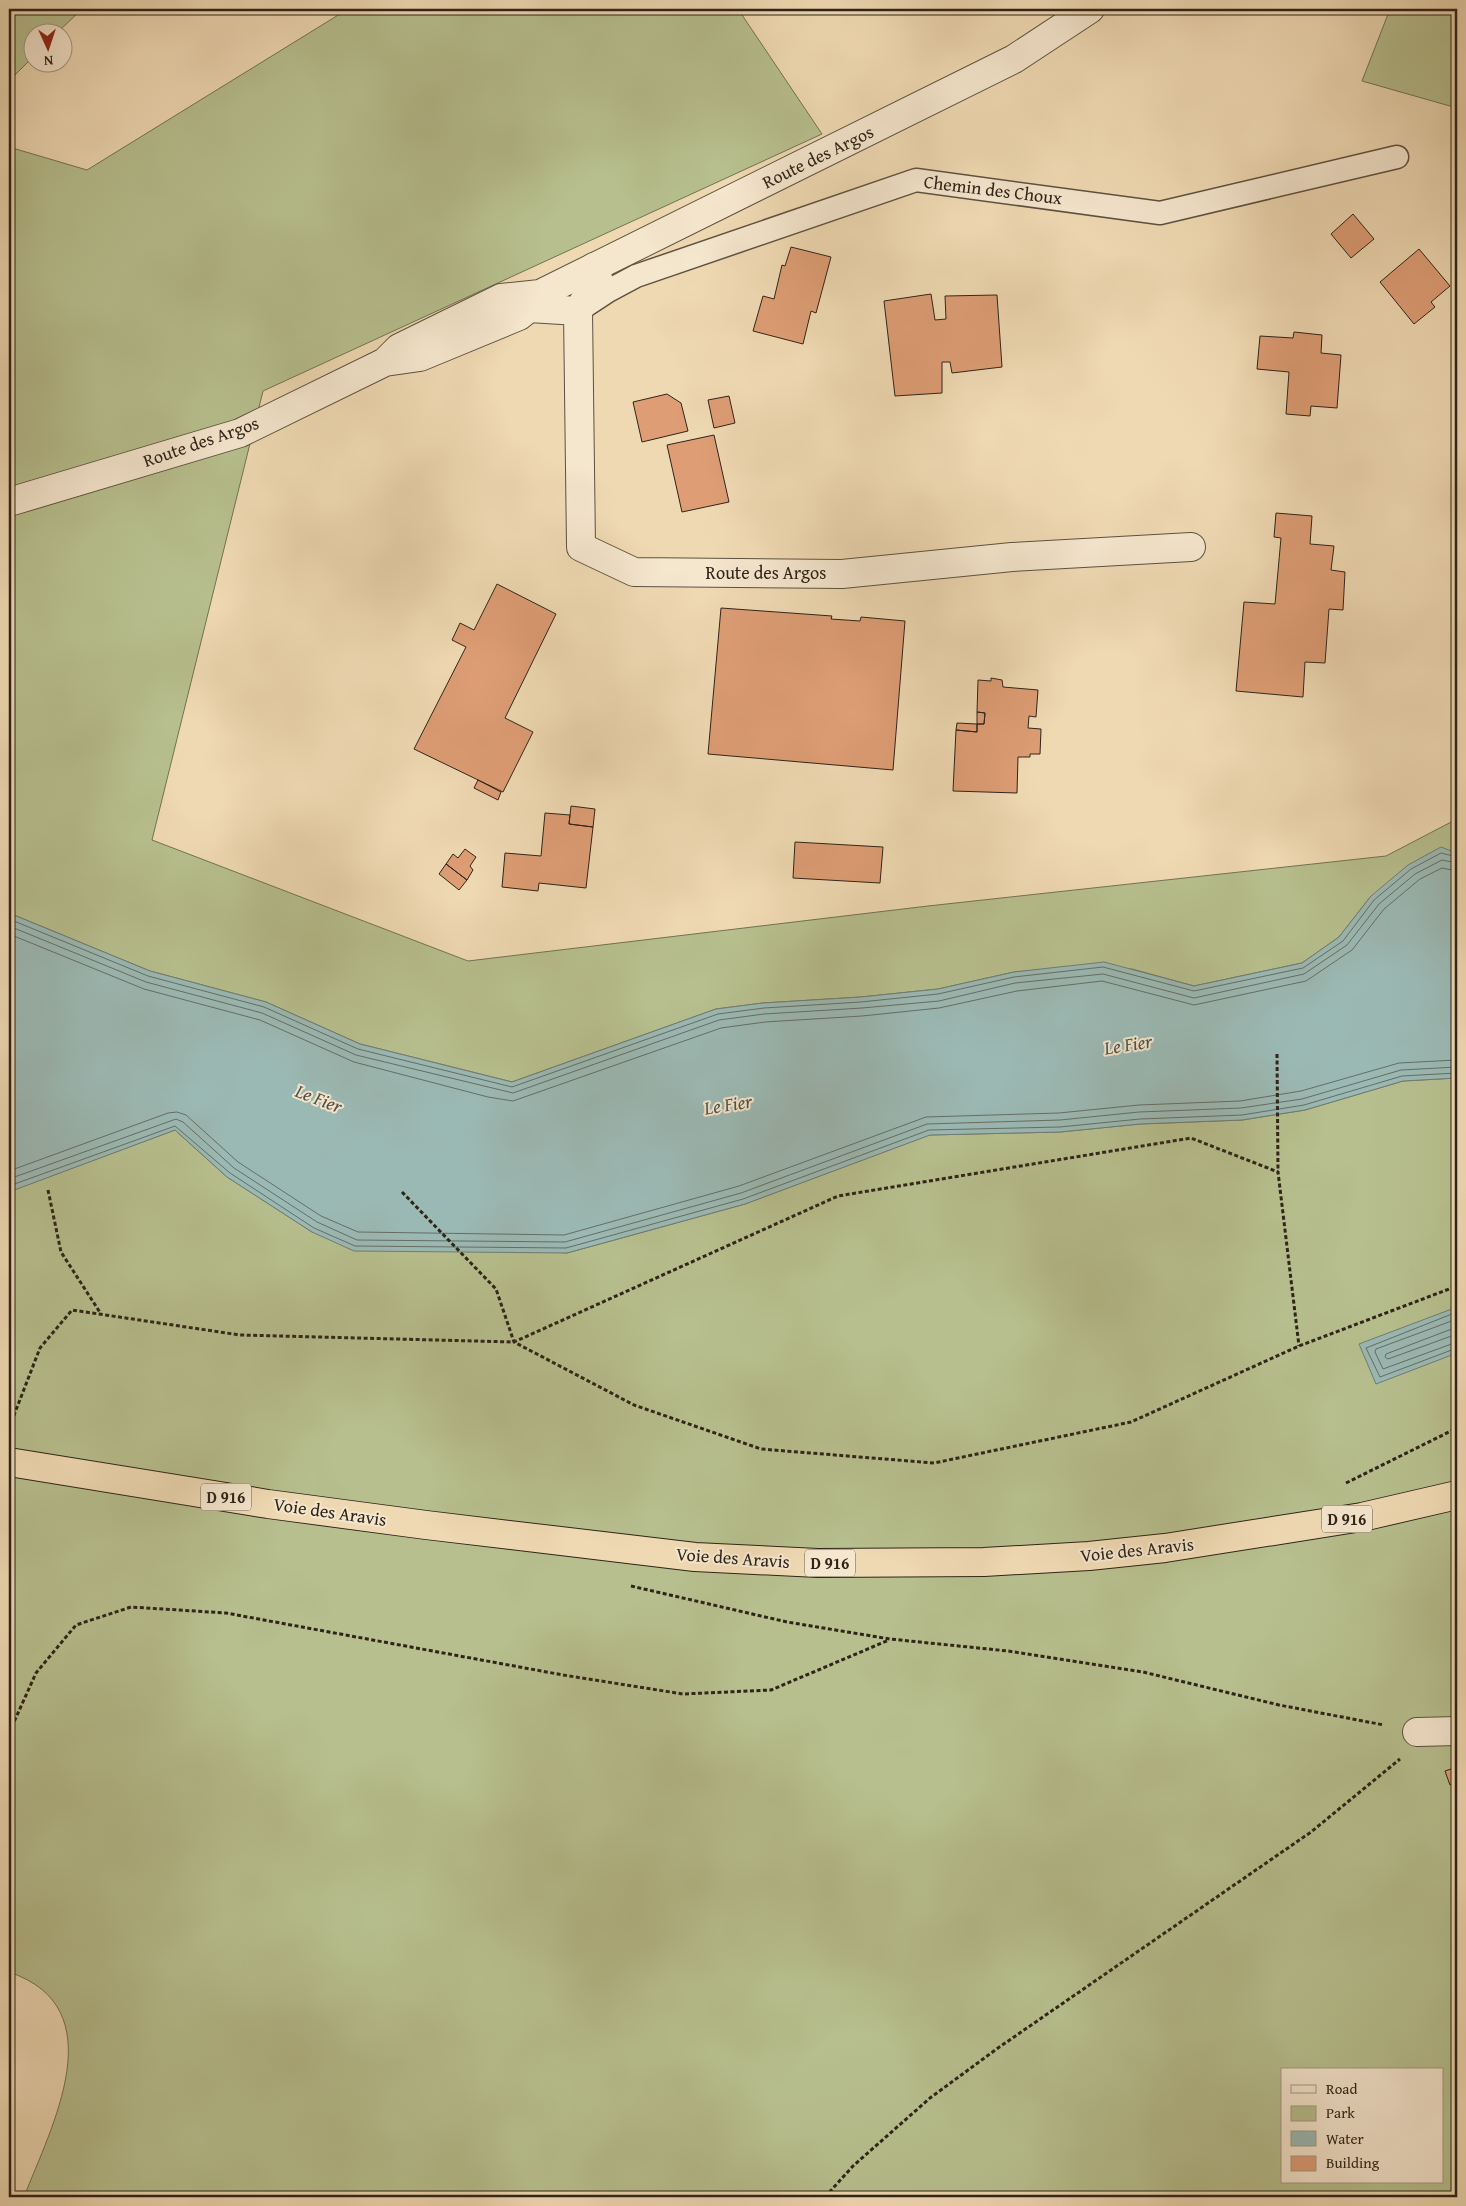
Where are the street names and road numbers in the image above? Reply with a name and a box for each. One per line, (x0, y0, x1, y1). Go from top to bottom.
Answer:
street label: Route des Argos (758, 118, 878, 195)
street label: Chemin des Choux (922, 168, 1065, 211)
street label: Route des Argos (139, 409, 262, 474)
street label: Route des Argos (706, 559, 826, 586)
road number: D 916 (201, 1484, 251, 1510)
street label: Voie des Aravis (272, 1490, 388, 1533)
road number: D 916 (1322, 1506, 1372, 1532)
street label: Voie des Aravis (1079, 1530, 1195, 1569)
street label: Voie des Aravis (675, 1540, 791, 1575)
road number: D 916 (805, 1550, 855, 1576)

